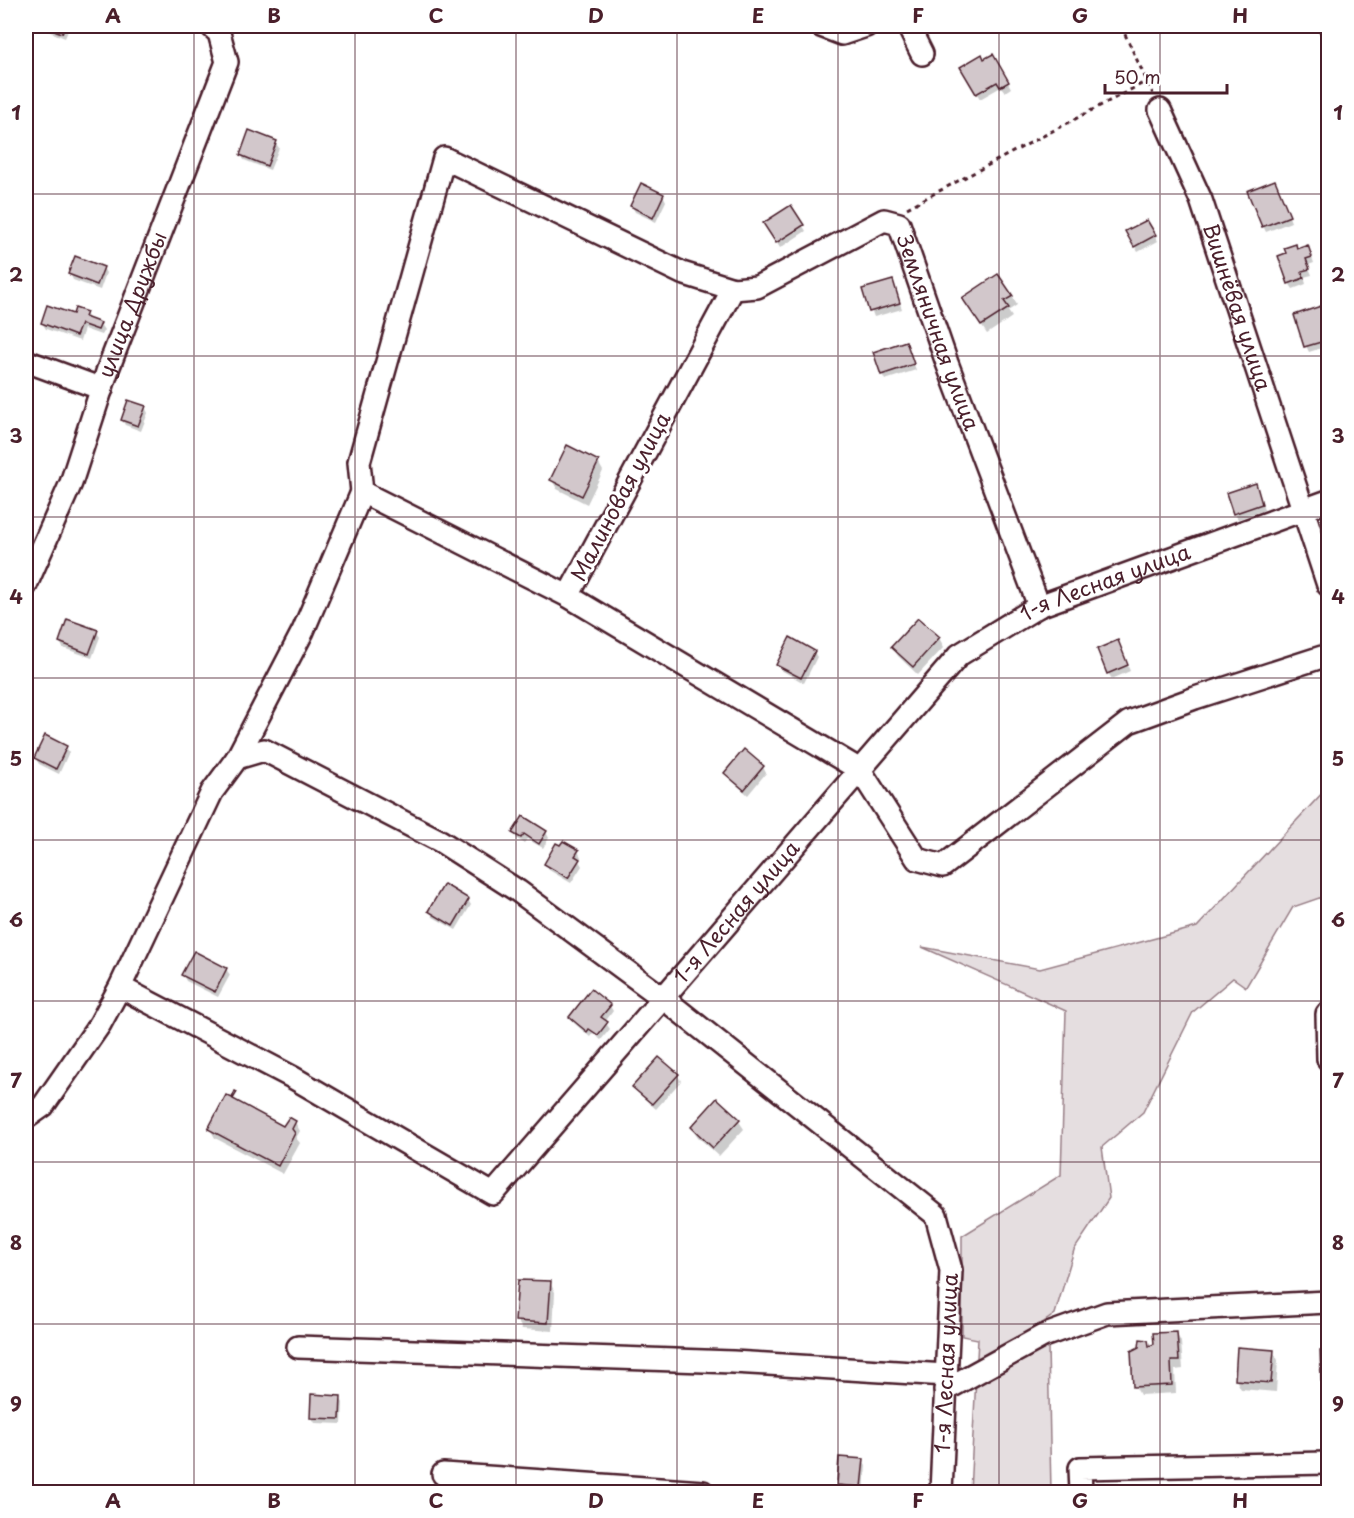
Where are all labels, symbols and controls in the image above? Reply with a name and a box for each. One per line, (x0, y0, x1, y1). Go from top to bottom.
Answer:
text: A (105, 0, 121, 30)
text: B (267, 0, 281, 30)
text: C (428, 0, 444, 30)
text: D (588, 0, 604, 30)
text: E (752, 0, 764, 30)
text: F (912, 0, 924, 30)
text: G (1072, 0, 1088, 30)
text: H (1232, 0, 1248, 30)
scale bar (1105, 57, 1226, 95)
text: 50 m (1114, 63, 1161, 90)
text: 1 (11, 97, 21, 127)
text: 1 (1333, 97, 1343, 127)
street label: Вишнёвая улица (1196, 219, 1281, 396)
street label: улица Дружбы (88, 226, 174, 382)
street label: Земляничная улица (890, 230, 989, 435)
text: 2 (9, 259, 23, 289)
text: 2 (1331, 259, 1345, 289)
street label: Малиновая улица (561, 405, 678, 586)
text: 3 (9, 420, 23, 450)
text: 3 (1331, 420, 1345, 450)
street label: 1-я Лесная улица (1013, 534, 1195, 628)
text: 4 (9, 581, 23, 611)
text: 4 (1331, 581, 1345, 611)
text: 5 (10, 743, 22, 773)
text: 5 (1332, 743, 1344, 773)
street label: 1-я Лесная улица (664, 832, 807, 990)
text: 6 (9, 904, 23, 934)
text: 6 (1331, 904, 1345, 934)
text: 7 (10, 1065, 22, 1095)
text: 7 (1332, 1065, 1344, 1095)
text: 8 (10, 1227, 22, 1257)
text: 8 (1332, 1227, 1344, 1257)
street label: 1-я Лесная улица (925, 1272, 965, 1454)
text: 9 (10, 1388, 22, 1418)
text: 9 (1332, 1388, 1344, 1418)
text: A (105, 1485, 121, 1515)
text: B (267, 1485, 281, 1515)
text: C (428, 1485, 444, 1515)
text: D (588, 1485, 604, 1515)
text: E (752, 1485, 764, 1515)
text: F (912, 1485, 924, 1515)
text: G (1072, 1485, 1088, 1515)
text: H (1232, 1485, 1248, 1515)

